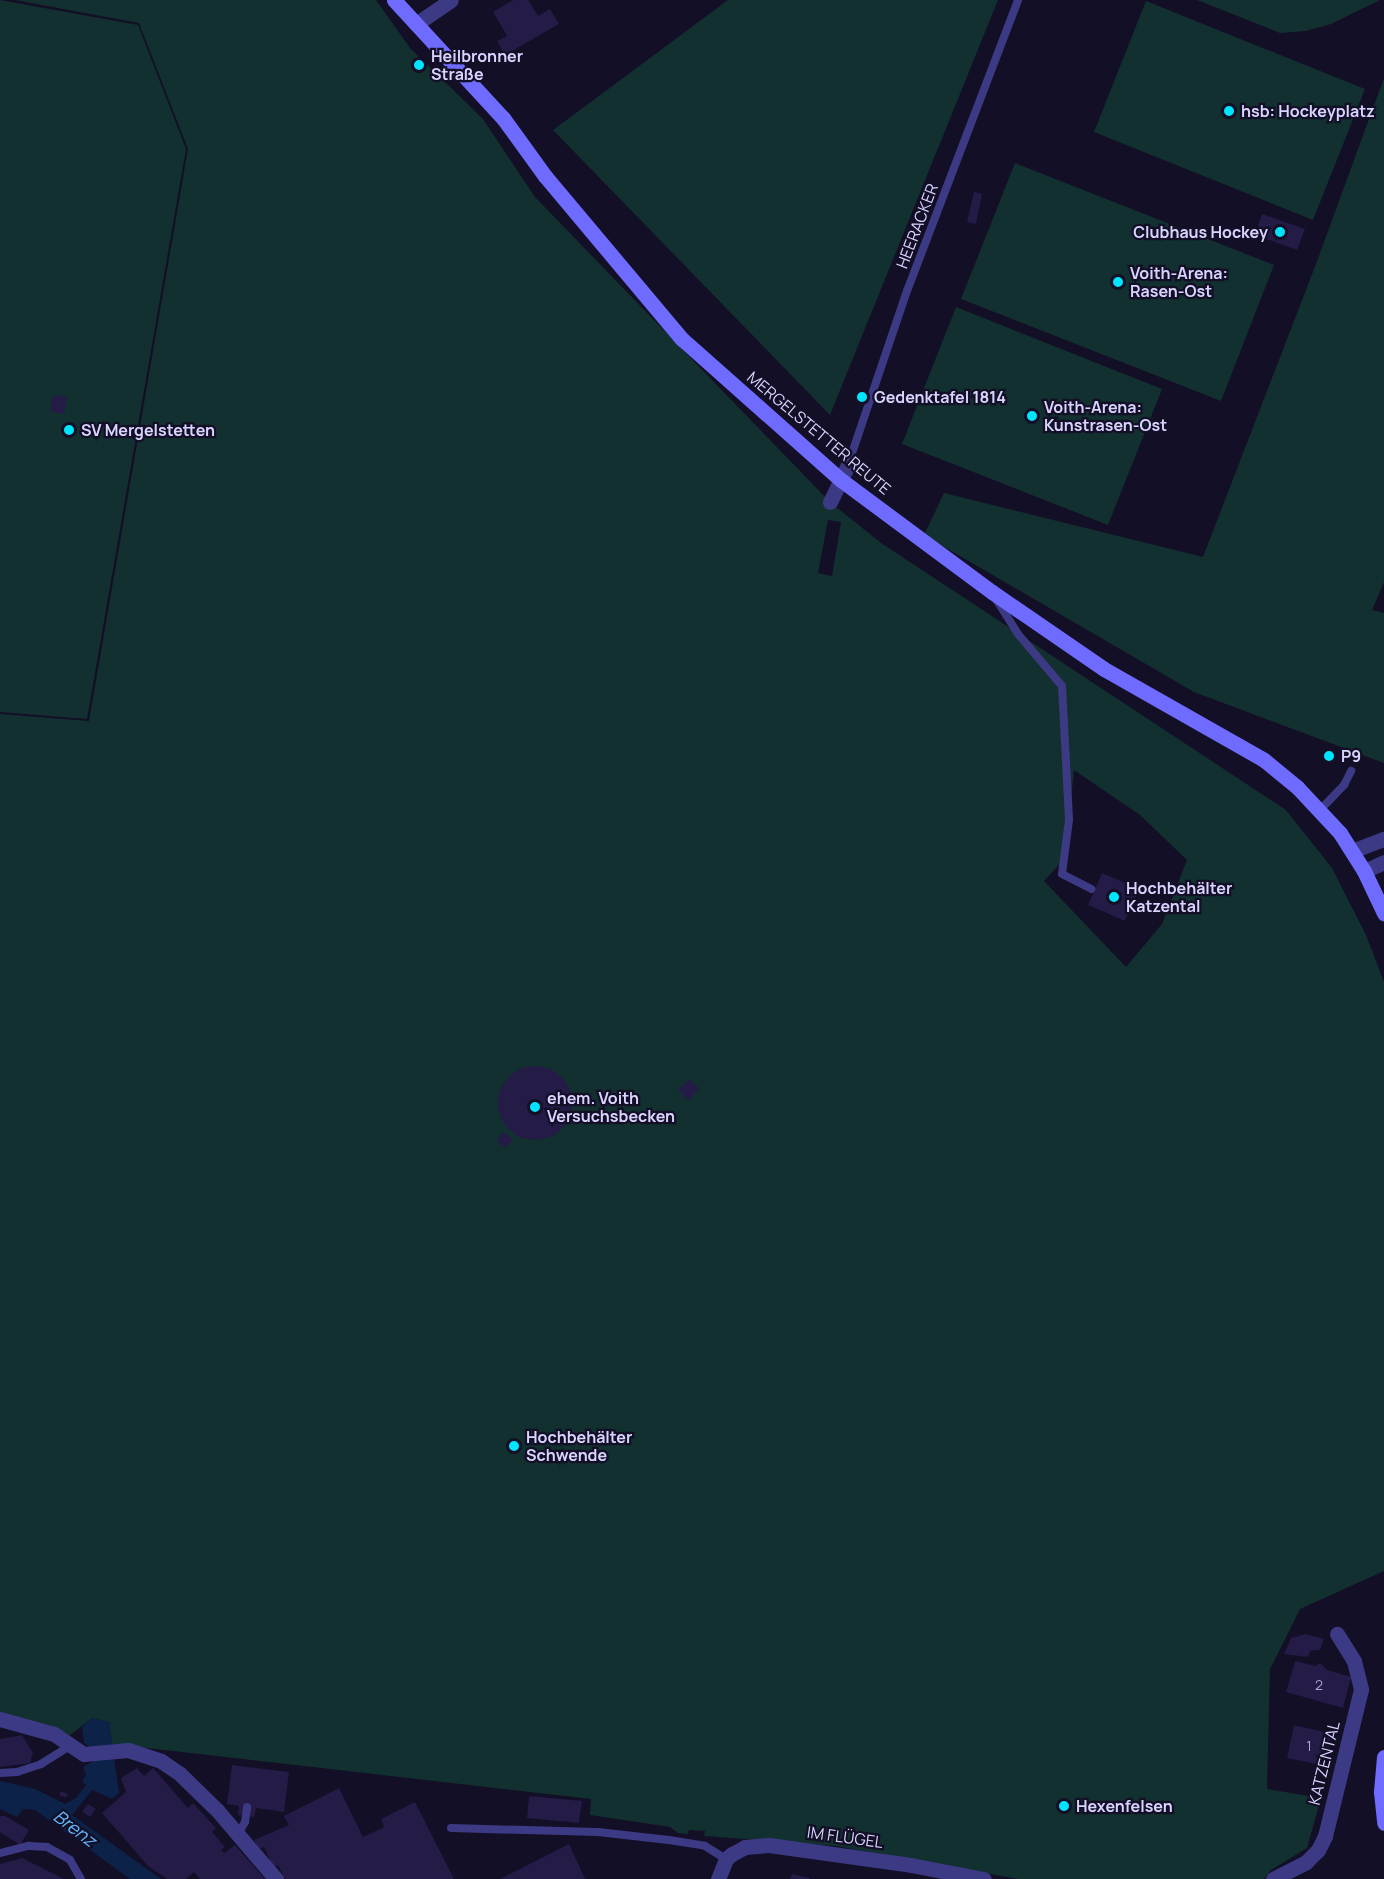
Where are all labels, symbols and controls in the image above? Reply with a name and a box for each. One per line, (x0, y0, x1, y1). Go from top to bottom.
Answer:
place label: Heilbronner Straße (431, 46, 523, 84)
marker: Heilbronner Straße (412, 58, 426, 72)
place label: hsb: Hockeyplatz (1241, 101, 1375, 121)
marker: hsb: Hockeyplatz (1222, 104, 1236, 118)
street label: HEERACKER (892, 181, 942, 271)
place label: Clubhaus Hockey (1133, 222, 1268, 242)
marker: Clubhaus Hockey (1273, 225, 1287, 239)
place label: Voith-Arena: Rasen-Ost (1130, 263, 1228, 301)
marker: Voith-Arena: Rasen-Ost (1111, 275, 1125, 289)
street label: MERGELSTETTER REUTE (743, 367, 895, 499)
place label: Gedenktafel 1814 (874, 387, 1006, 407)
marker: Gedenktafel 1814 (855, 390, 869, 404)
place label: Voith-Arena: Kunstrasen-Ost (1044, 397, 1167, 435)
marker: Voith-Arena: Kunstrasen-Ost (1025, 409, 1039, 423)
place label: SV Mergelstetten (81, 420, 215, 440)
marker: SV Mergelstetten (62, 423, 76, 437)
place label: P9 (1341, 746, 1361, 766)
marker: P9 (1322, 749, 1336, 763)
place label: Hochbehälter Katzental (1126, 878, 1232, 916)
marker: Hochbehälter Katzental (1107, 890, 1121, 904)
place label: ehem. Voith Versuchsbecken (547, 1088, 675, 1126)
marker: ehem. Voith Versuchsbecken (528, 1100, 542, 1114)
place label: Hochbehälter Schwende (526, 1427, 632, 1465)
marker: Hochbehälter Schwende (507, 1439, 521, 1453)
house number: 2 (1315, 1677, 1323, 1693)
street label: KATZENTAL (1304, 1719, 1344, 1807)
house number: 1 (1306, 1738, 1312, 1754)
place label: Hexenfelsen (1076, 1796, 1173, 1816)
marker: Hexenfelsen (1057, 1799, 1071, 1813)
water label: Brenz (49, 1805, 101, 1851)
street label: IM FLÜGEL (806, 1822, 884, 1852)

